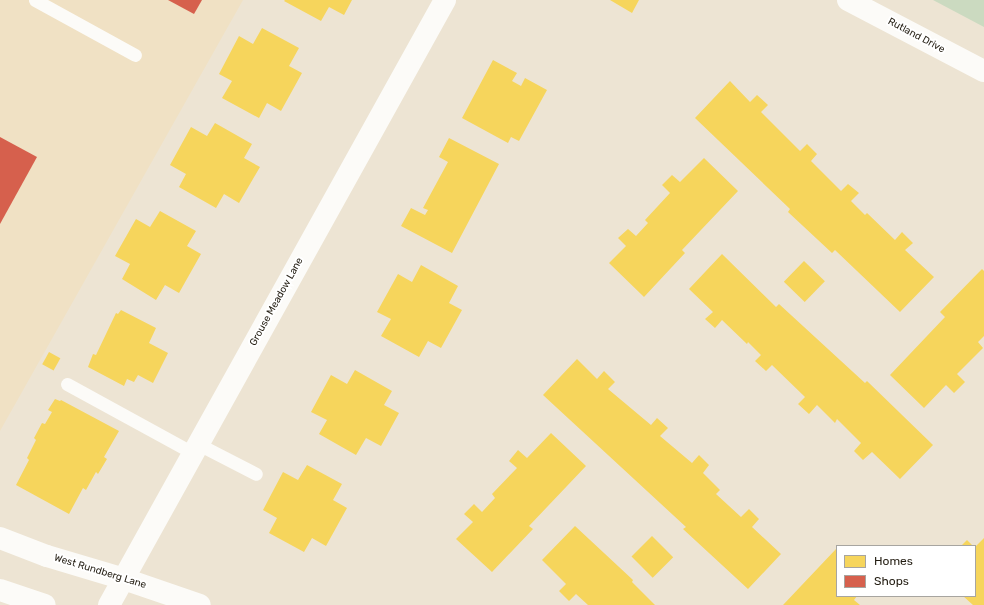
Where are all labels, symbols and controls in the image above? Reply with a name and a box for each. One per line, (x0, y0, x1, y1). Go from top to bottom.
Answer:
street label: Rutland Drive (885, 16, 947, 56)
street label: Grouse Meadow Lane (248, 256, 306, 348)
legend (836, 545, 976, 597)
street label: West Rundberg Lane (52, 552, 148, 592)
text: Homes (874, 554, 913, 568)
text: Shops (874, 574, 909, 588)

